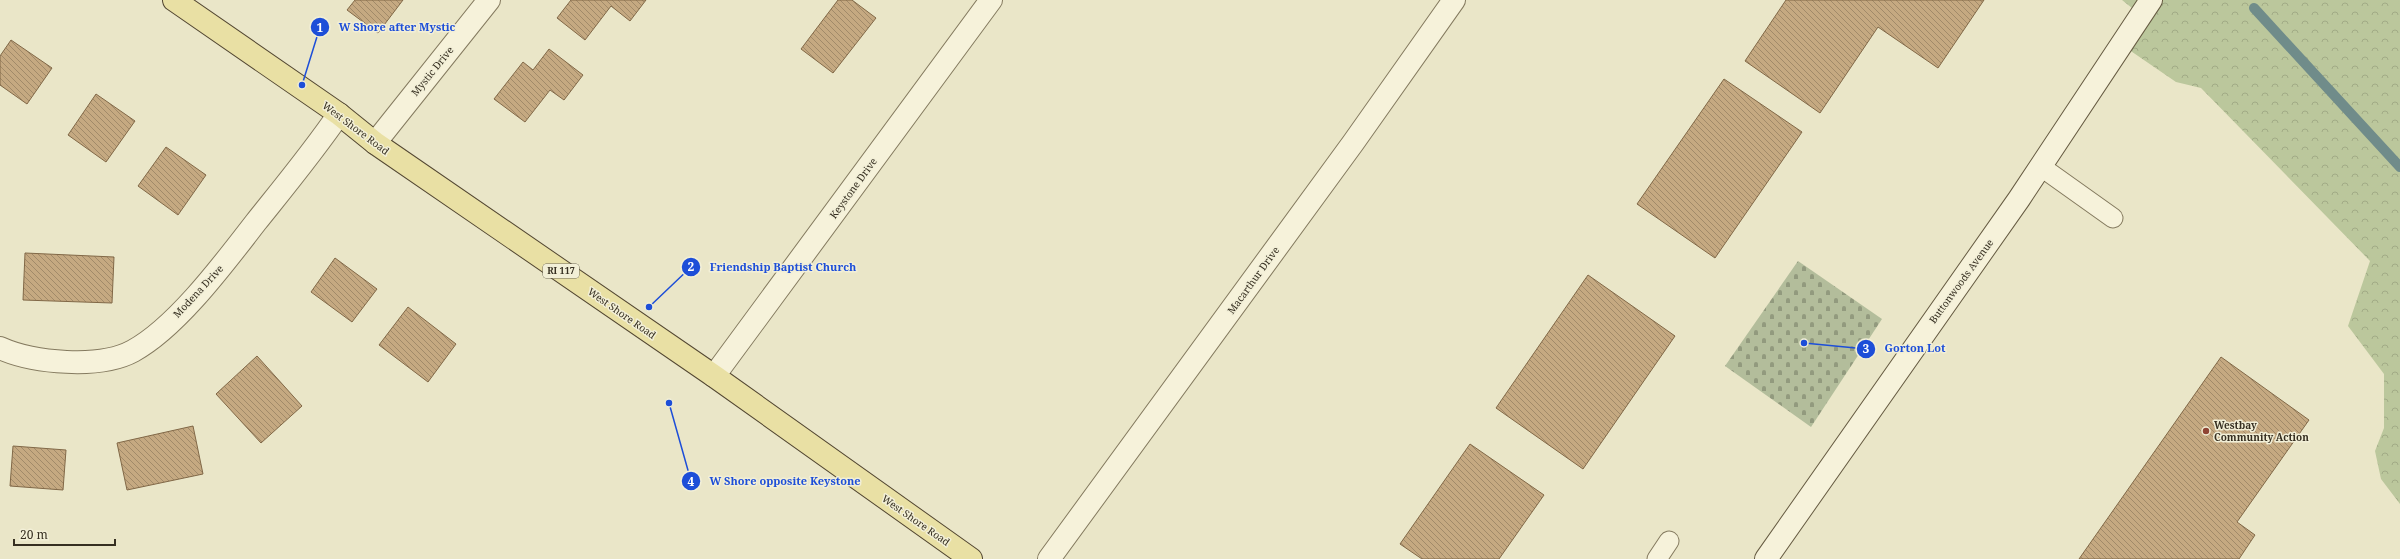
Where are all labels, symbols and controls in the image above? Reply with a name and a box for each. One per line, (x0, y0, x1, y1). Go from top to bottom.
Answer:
callout: W Shore after Mystic (310, 16, 463, 39)
text: 1 (317, 19, 324, 36)
text: W Shore after Mystic (339, 19, 456, 34)
street label: Mystic Drive (408, 43, 456, 99)
street label: West Shore Road (320, 98, 392, 158)
street label: Keystone Drive (826, 155, 880, 221)
street label: Buttonwoods Avenue (1926, 236, 1996, 326)
street label: Macarthur Drive (1224, 243, 1282, 317)
callout: Friendship Baptist Church (681, 255, 864, 278)
text: 2 (688, 258, 695, 275)
text: Friendship Baptist Church (710, 259, 857, 274)
street label: Modena Drive (170, 261, 226, 321)
road number: RI 117 (543, 264, 579, 278)
street label: West Shore Road (585, 284, 659, 342)
callout: Gorton Lot (1856, 337, 1953, 360)
text: 3 (1863, 340, 1870, 357)
text: Gorton Lot (1885, 340, 1946, 355)
place label: Westbay Community Action (2214, 418, 2309, 444)
marker: Westbay Community Action (2201, 426, 2211, 436)
callout: W Shore opposite Keystone (681, 470, 869, 493)
text: 4 (688, 473, 695, 490)
text: W Shore opposite Keystone (709, 473, 861, 488)
street label: West Shore Road (879, 491, 953, 549)
scale bar (14, 521, 115, 547)
text: 20 m (20, 526, 48, 543)

